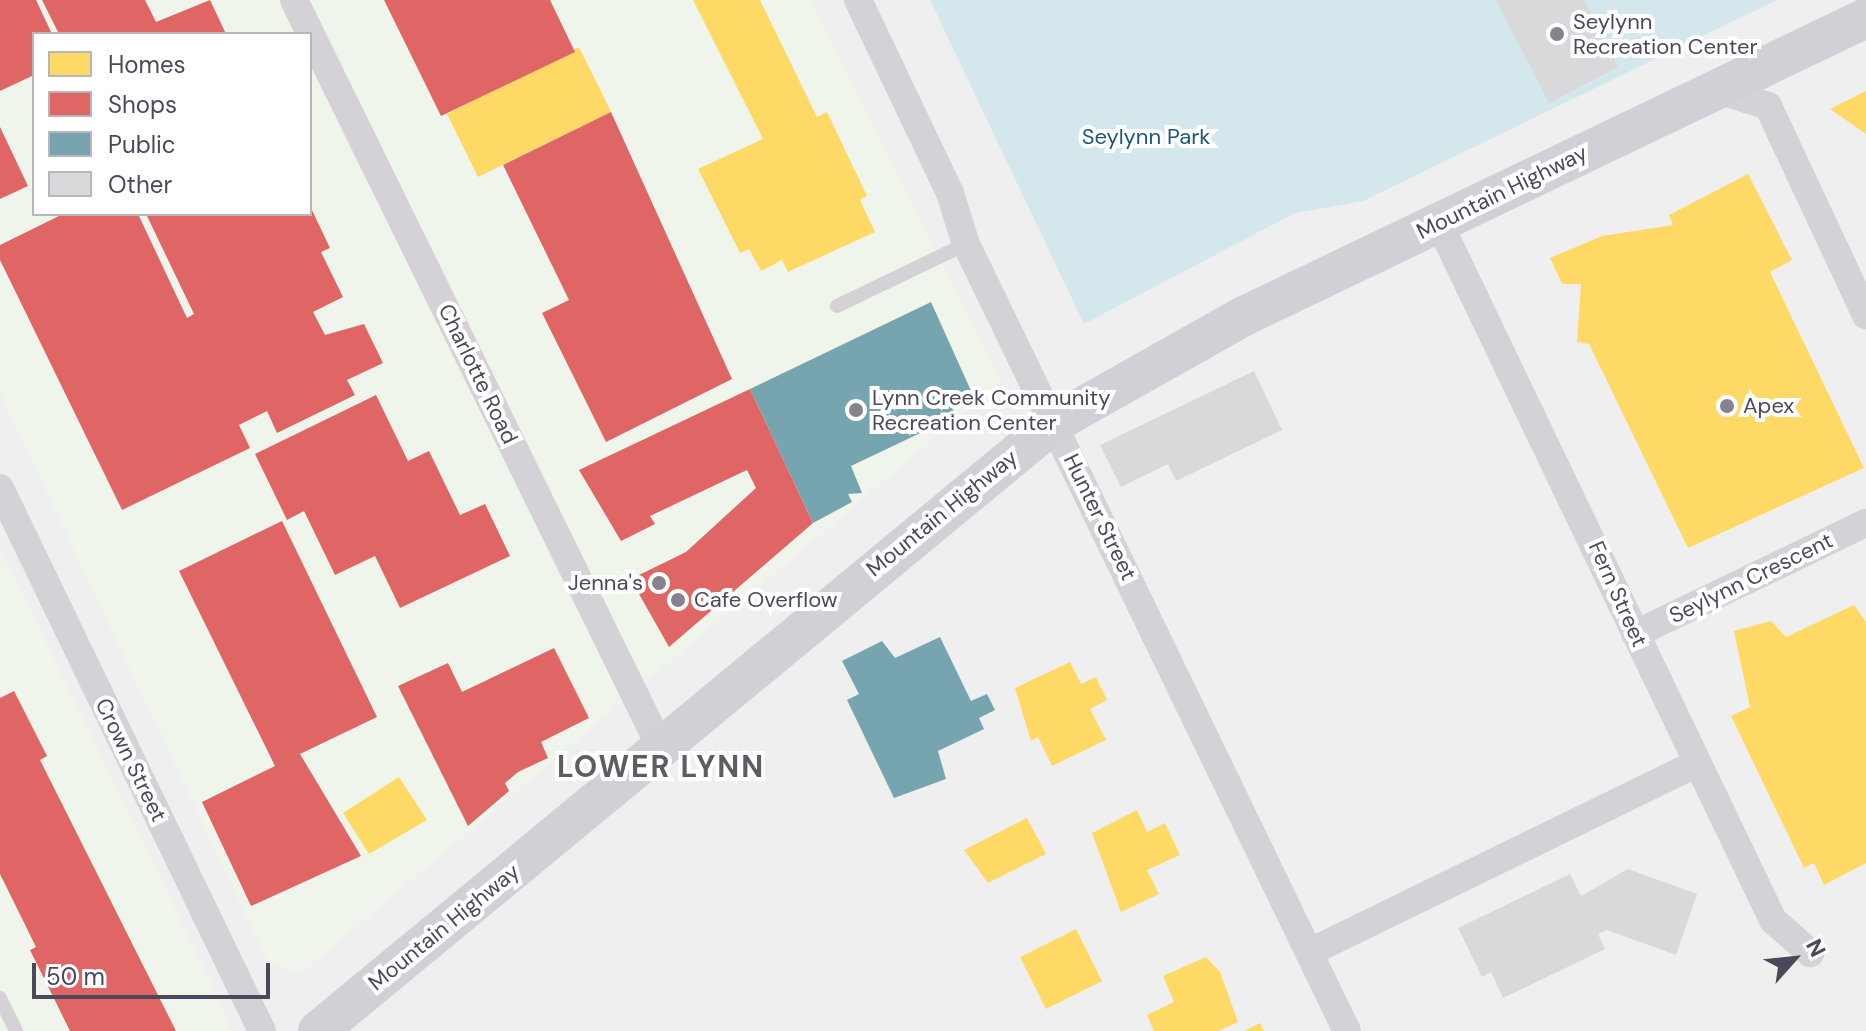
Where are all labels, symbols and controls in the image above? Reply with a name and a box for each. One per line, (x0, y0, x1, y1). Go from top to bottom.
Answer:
place label: Seylynn Recreation Center (1573, 8, 1758, 60)
marker: Seylynn Recreation Center (1548, 25, 1566, 43)
legend (32, 32, 312, 216)
text: Homes (108, 49, 186, 80)
text: Shops (108, 89, 177, 120)
park label: Seylynn Park (1082, 124, 1210, 150)
text: Public (108, 129, 176, 160)
street label: Mountain Highway (1412, 139, 1592, 245)
text: Other (108, 169, 172, 200)
street label: Charlotte Road (433, 300, 523, 448)
place label: Lynn Creek Community Recreation Center (872, 384, 1110, 436)
place label: Apex (1743, 393, 1794, 419)
marker: Apex (1718, 397, 1736, 415)
marker: Lynn Creek Community Recreation Center (847, 401, 865, 419)
street label: Mountain Highway (861, 444, 1023, 582)
street label: Hunter Street (1058, 449, 1142, 585)
street label: Seylynn Crescent (1665, 527, 1837, 629)
street label: Fern Street (1583, 537, 1653, 651)
place label: Jenna's (568, 570, 643, 596)
marker: Jenna's (650, 574, 668, 592)
place label: Cafe Overflow (694, 587, 838, 613)
marker: Cafe Overflow (669, 591, 687, 609)
street label: Crown Street (90, 694, 172, 826)
district label: LOWER LYNN (557, 749, 765, 785)
street label: Mountain Highway (363, 858, 525, 996)
north arrow (1754, 919, 1834, 999)
text: N (1799, 934, 1832, 962)
scale bar (36, 947, 274, 997)
text: 50 m (46, 961, 105, 992)

